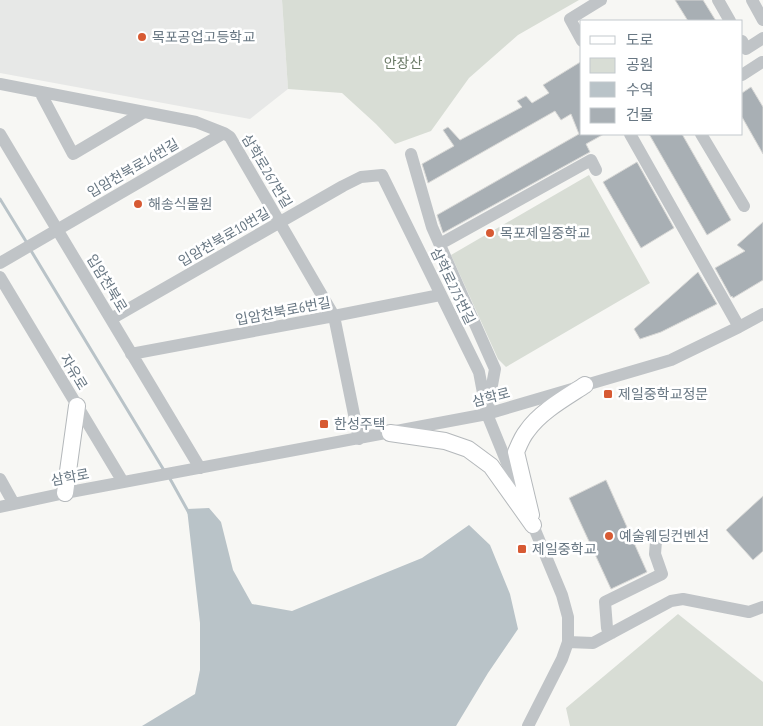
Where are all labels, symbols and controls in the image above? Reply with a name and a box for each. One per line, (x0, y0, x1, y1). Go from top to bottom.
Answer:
legend (580, 20, 743, 135)
place label: 목포공업고등학교 (152, 28, 255, 46)
text: 도로 (626, 30, 654, 49)
marker: 목포공업고등학교 (136, 31, 148, 43)
park label: 안장산 (384, 54, 422, 72)
text: 공원 (626, 55, 654, 74)
text: 수역 (626, 80, 654, 99)
text: 건물 (626, 105, 654, 124)
street label: 삼학로267번길 (238, 131, 296, 211)
street label: 입암천북로16번길 (84, 135, 182, 201)
place label: 해송식물원 (148, 195, 212, 213)
marker: 해송식물원 (132, 198, 144, 210)
street label: 입암천북로10번길 (175, 204, 273, 270)
place label: 목포제일중학교 (500, 224, 590, 242)
marker: 목포제일중학교 (484, 227, 496, 239)
street label: 삼학로275번길 (427, 245, 479, 327)
street label: 입암천북로 (83, 251, 131, 315)
street label: 입암천북로6번길 (234, 293, 332, 329)
street label: 자유로 (56, 351, 92, 393)
street label: 삼학로 (470, 383, 512, 411)
place label: 제일중학교정문 (618, 385, 708, 403)
marker: 제일중학교정문 (602, 388, 614, 400)
place label: 한성주택 (334, 415, 386, 433)
marker: 한성주택 (318, 418, 330, 430)
street label: 삼학로 (49, 464, 91, 490)
place label: 예술웨딩컨벤션 (619, 527, 709, 545)
marker: 예술웨딩컨벤션 (603, 530, 615, 542)
place label: 제일중학교 (532, 540, 597, 558)
marker: 제일중학교 (516, 543, 528, 555)

